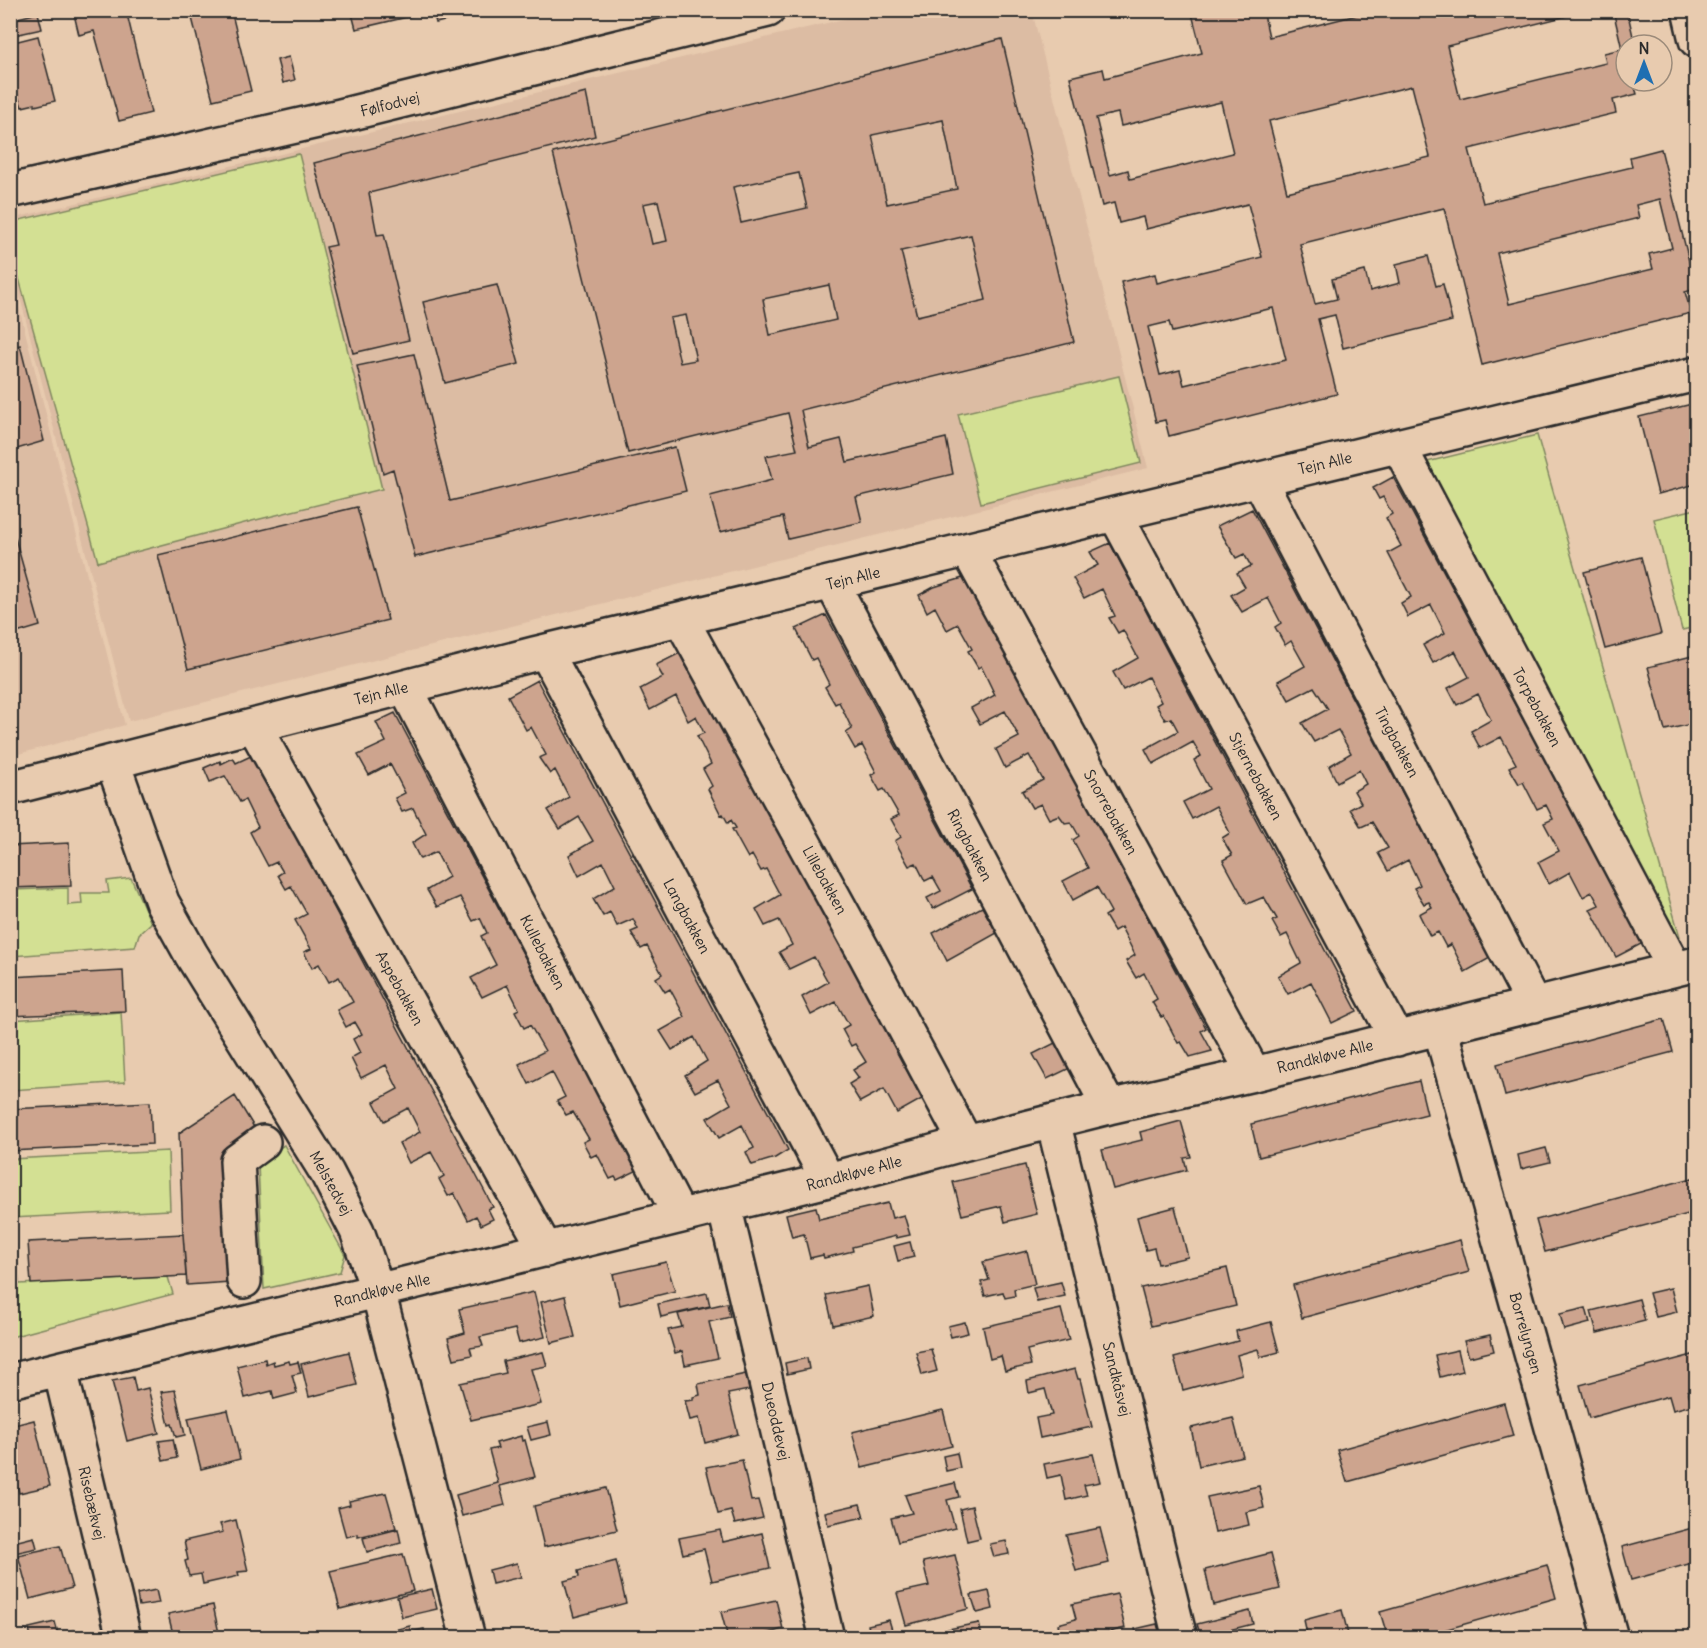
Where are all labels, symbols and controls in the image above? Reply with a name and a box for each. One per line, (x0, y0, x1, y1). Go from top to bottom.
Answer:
north arrow (1614, 33, 1674, 93)
text: N (1638, 38, 1650, 58)
street label: Følfodvej (358, 87, 422, 121)
street label: Tejn Alle (1296, 448, 1354, 478)
street label: Tejn Alle (824, 562, 882, 594)
street label: Torpebakken (1508, 664, 1566, 750)
street label: Tejn Alle (352, 677, 410, 709)
street label: Tingbakken (1371, 704, 1424, 781)
street label: Stjernebakken (1225, 729, 1287, 823)
street label: Snorrebakken (1080, 766, 1142, 858)
street label: Ringbakken (943, 806, 997, 884)
street label: Lillebakken (798, 843, 852, 918)
street label: Langbakken (659, 875, 715, 957)
street label: Kullebakken (516, 911, 570, 993)
street label: Aspebakken (372, 948, 428, 1029)
street label: Randkløve Alle (1275, 1035, 1375, 1077)
street label: Melstedvej (306, 1147, 356, 1219)
street label: Randkløve Alle (804, 1151, 904, 1195)
street label: Randkløve Alle (332, 1269, 432, 1311)
street label: Borrelyngen (1505, 1290, 1547, 1376)
street label: Sandkåsvej (1099, 1340, 1135, 1418)
street label: Dueoddevej (758, 1380, 794, 1462)
street label: Risebækvej (74, 1464, 110, 1542)

